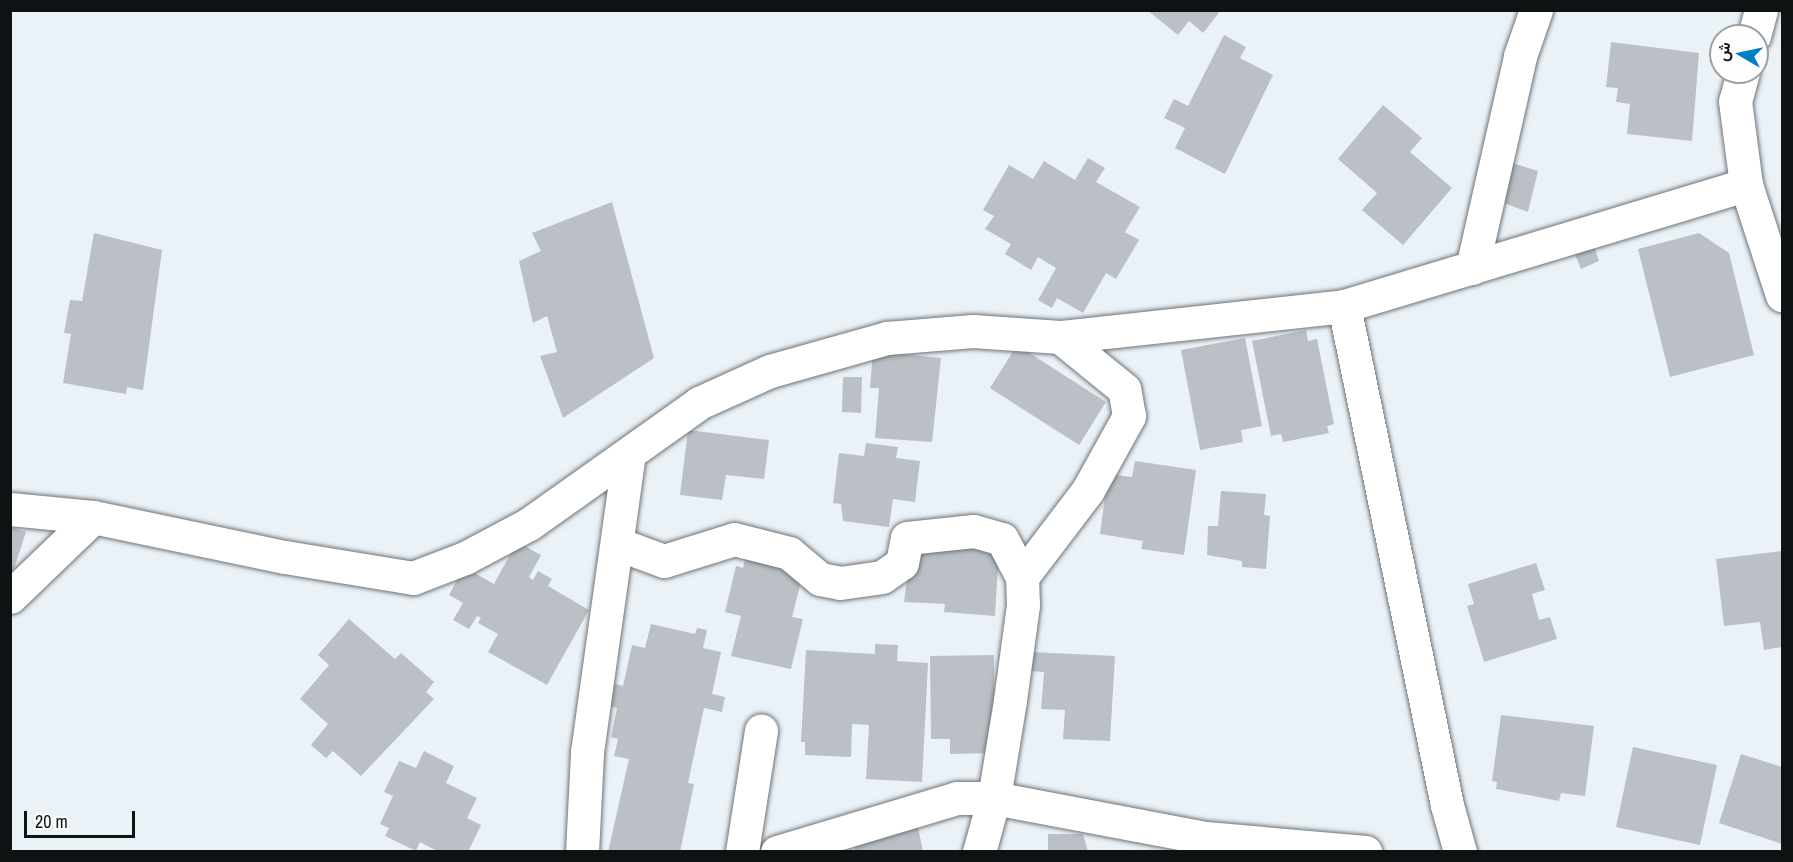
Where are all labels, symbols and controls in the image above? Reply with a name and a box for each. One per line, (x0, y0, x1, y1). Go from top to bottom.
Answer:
north arrow (1709, 24, 1769, 84)
text: ش (1711, 40, 1736, 63)
scale bar (27, 799, 138, 837)
text: 20 m (35, 809, 68, 834)

